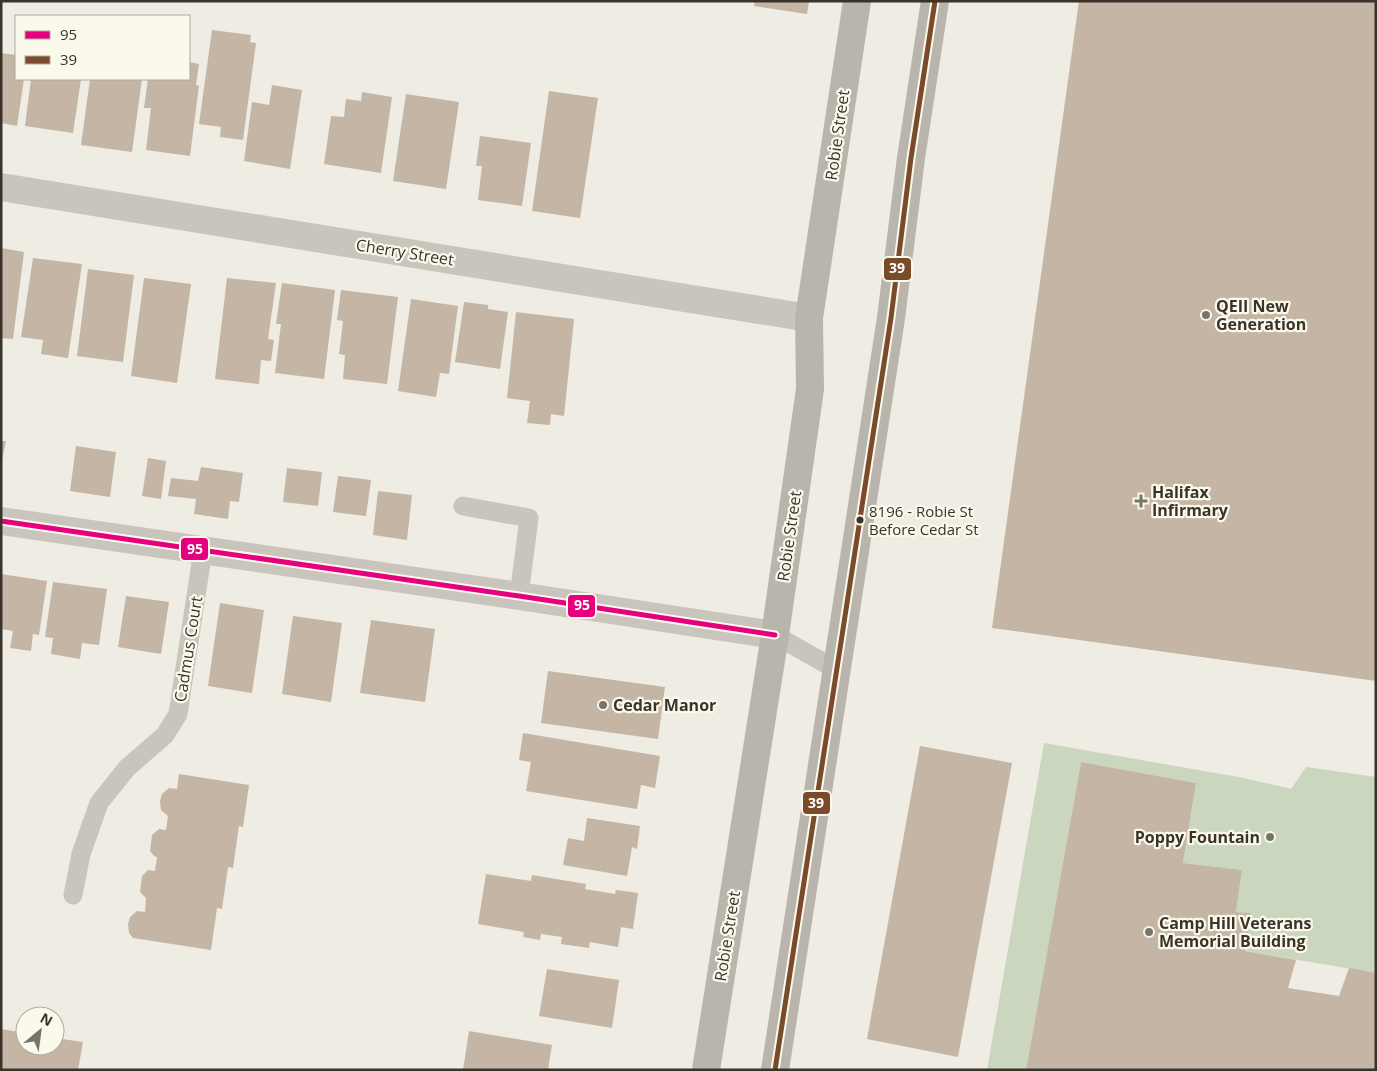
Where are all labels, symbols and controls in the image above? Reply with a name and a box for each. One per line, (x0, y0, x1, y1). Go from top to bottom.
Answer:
legend (15, 15, 190, 80)
text: 95 (60, 24, 77, 44)
text: 39 (60, 49, 77, 69)
street label: Robie Street (820, 88, 854, 182)
street label: Cherry Street (354, 233, 456, 271)
line badge: 39 (883, 257, 912, 281)
text: 39 (889, 258, 905, 277)
place label: QEII New Generation (1216, 295, 1306, 335)
marker: QEII New Generation (1200, 309, 1212, 321)
place label: Halifax Infirmary (1152, 481, 1229, 521)
street label: Robie Street (772, 489, 806, 583)
marker: Halifax Infirmary (1134, 494, 1148, 508)
place label: 8196 - Robie St Before Cedar St (869, 501, 979, 539)
marker: 8196 - Robie St Before Cedar St (855, 515, 865, 525)
line badge: 95 (180, 537, 209, 561)
text: 95 (187, 539, 203, 558)
street label: Cadmus Court (169, 594, 207, 704)
line badge: 95 (567, 594, 596, 618)
text: 95 (574, 595, 590, 614)
place label: Cedar Manor (613, 694, 716, 716)
marker: Cedar Manor (597, 699, 609, 711)
line badge: 39 (802, 791, 831, 815)
text: 39 (808, 793, 824, 812)
place label: Poppy Fountain (1135, 826, 1260, 848)
marker: Poppy Fountain (1264, 831, 1276, 843)
street label: Robie Street (709, 889, 745, 983)
place label: Camp Hill Veterans Memorial Building (1159, 912, 1312, 952)
marker: Camp Hill Veterans Memorial Building (1143, 926, 1155, 938)
north arrow (15, 1006, 65, 1056)
text: N (37, 1008, 56, 1030)

